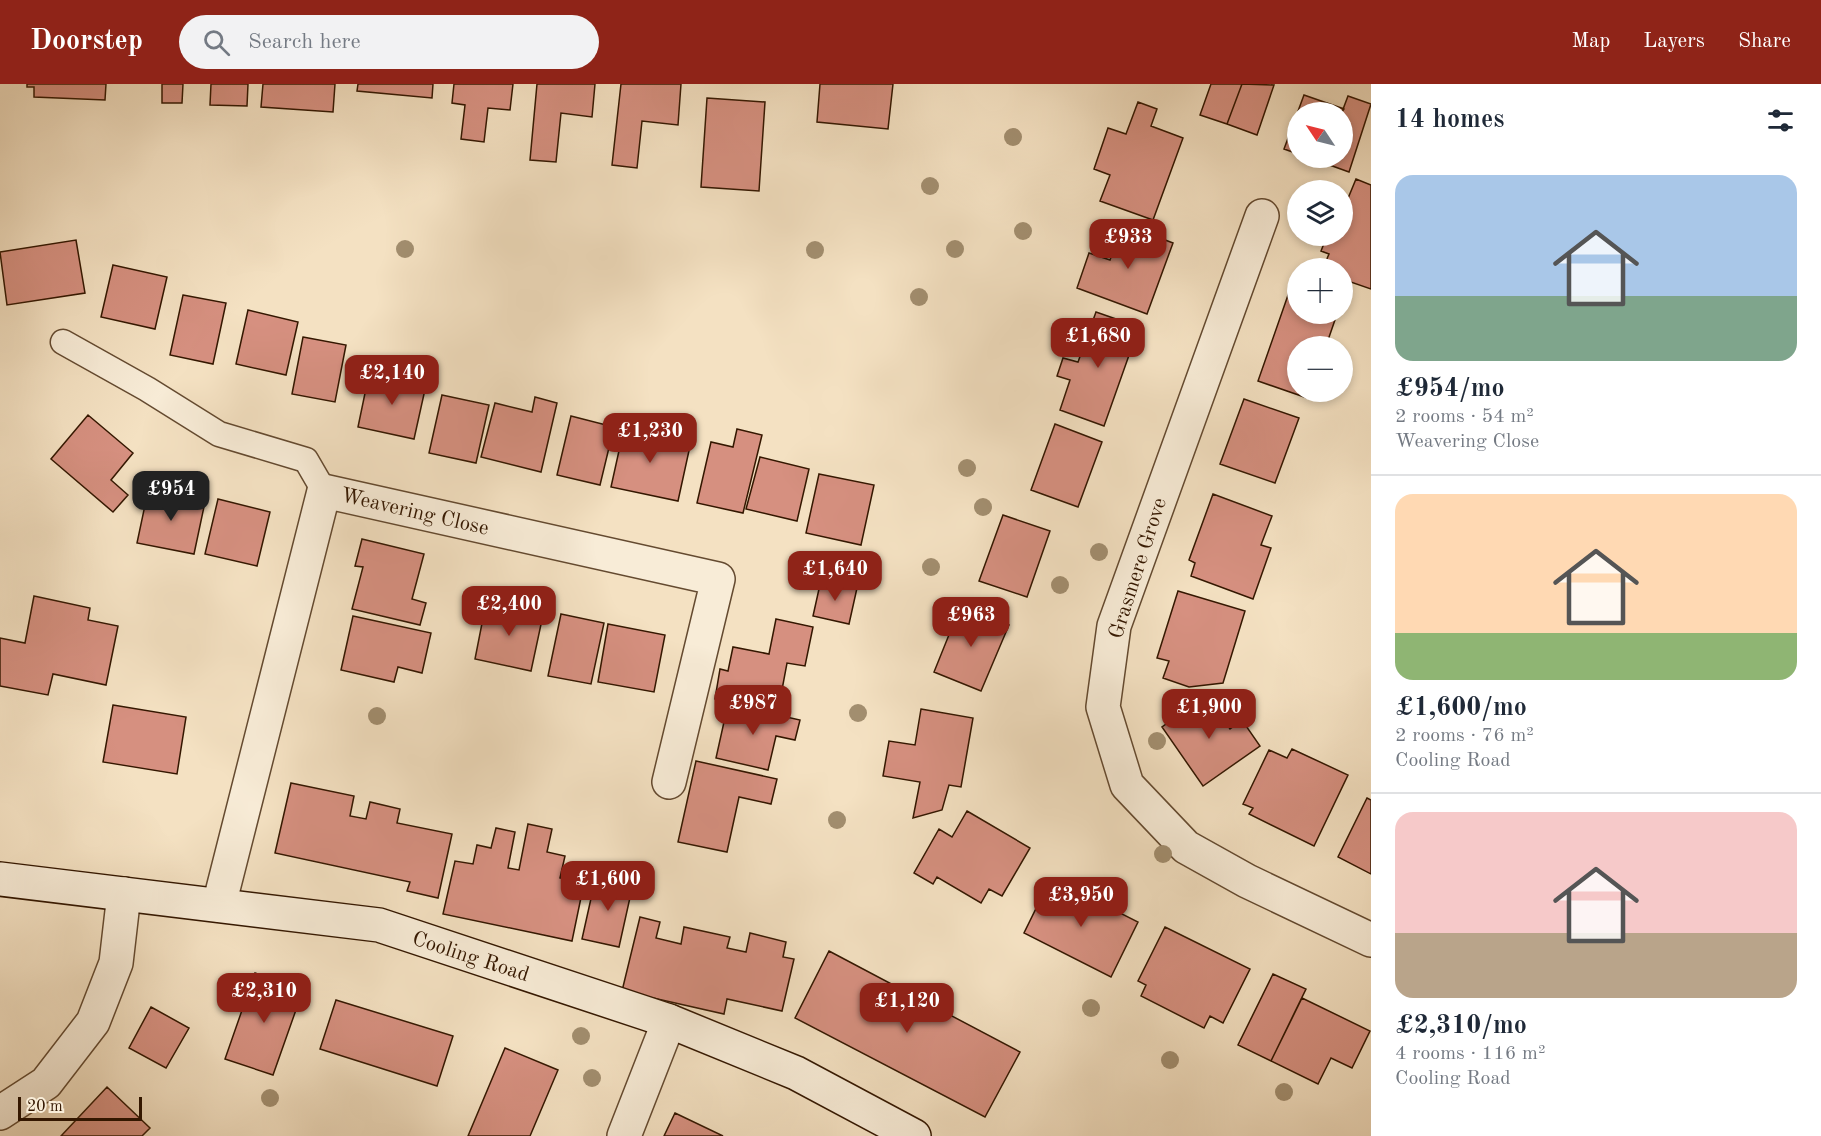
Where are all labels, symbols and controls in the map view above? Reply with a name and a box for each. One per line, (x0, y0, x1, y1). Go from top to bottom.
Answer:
search box (179, 15, 599, 69)
icon: search (200, 26, 233, 59)
text: Doorstep (30, 28, 143, 56)
text: Search here (248, 31, 361, 53)
text: Map (1571, 31, 1610, 52)
text: Layers (1643, 31, 1705, 52)
text: Share (1738, 31, 1791, 52)
north arrow (1287, 102, 1353, 168)
map controls (1287, 102, 1353, 402)
icon: filters (1764, 104, 1797, 137)
text: 14 homes (1395, 107, 1504, 133)
button: layers (1287, 180, 1353, 246)
icon: home (1542, 214, 1650, 322)
pin: £933 (1092, 219, 1164, 270)
text: £933 (1103, 228, 1153, 248)
button: + (1287, 258, 1353, 324)
pin: £1,680 (1049, 318, 1147, 369)
text: £1,680 (1065, 327, 1131, 347)
button: − (1287, 336, 1353, 402)
pin: £2,140 (343, 355, 441, 406)
text: £2,140 (359, 364, 425, 384)
text: £954/mo (1395, 376, 1505, 402)
text: 2 rooms · 54 m² (1395, 407, 1534, 427)
pin: £1,230 (601, 413, 699, 464)
text: £1,230 (617, 422, 683, 442)
text: Weavering Close (1395, 432, 1539, 452)
pin: £954 (135, 471, 207, 522)
text: £954 (146, 480, 196, 500)
street label: Weavering Close (339, 485, 491, 540)
street label: Grasmere Grove (1106, 495, 1171, 641)
icon: home (1542, 533, 1650, 641)
pin: £1,640 (786, 551, 884, 602)
text: £1,640 (802, 560, 868, 580)
pin: £2,400 (460, 586, 558, 637)
text: £2,400 (476, 595, 542, 615)
pin: £963 (935, 597, 1007, 648)
text: £963 (946, 606, 996, 626)
pin: £987 (717, 685, 789, 736)
pin: £1,900 (1160, 689, 1258, 740)
text: £987 (728, 694, 778, 714)
text: £1,600/mo (1395, 695, 1527, 721)
text: £1,900 (1176, 698, 1242, 718)
text: 2 rooms · 76 m² (1395, 726, 1534, 746)
text: Cooling Road (1395, 751, 1511, 771)
icon: home (1542, 851, 1650, 959)
pin: £1,600 (559, 861, 657, 912)
text: £1,600 (575, 870, 641, 890)
pin: £3,950 (1032, 877, 1130, 928)
text: £3,950 (1048, 886, 1114, 906)
street label: Cooling Road (409, 929, 532, 986)
pin: £2,310 (215, 973, 313, 1024)
text: £2,310 (231, 982, 297, 1002)
pin: £1,120 (858, 983, 956, 1034)
text: £1,120 (874, 992, 940, 1012)
text: £2,310/mo (1395, 1013, 1527, 1039)
text: 4 rooms · 116 m² (1395, 1044, 1545, 1064)
text: Cooling Road (1395, 1069, 1511, 1089)
scale bar (18, 1094, 142, 1122)
text: 20 m (27, 1099, 63, 1115)

